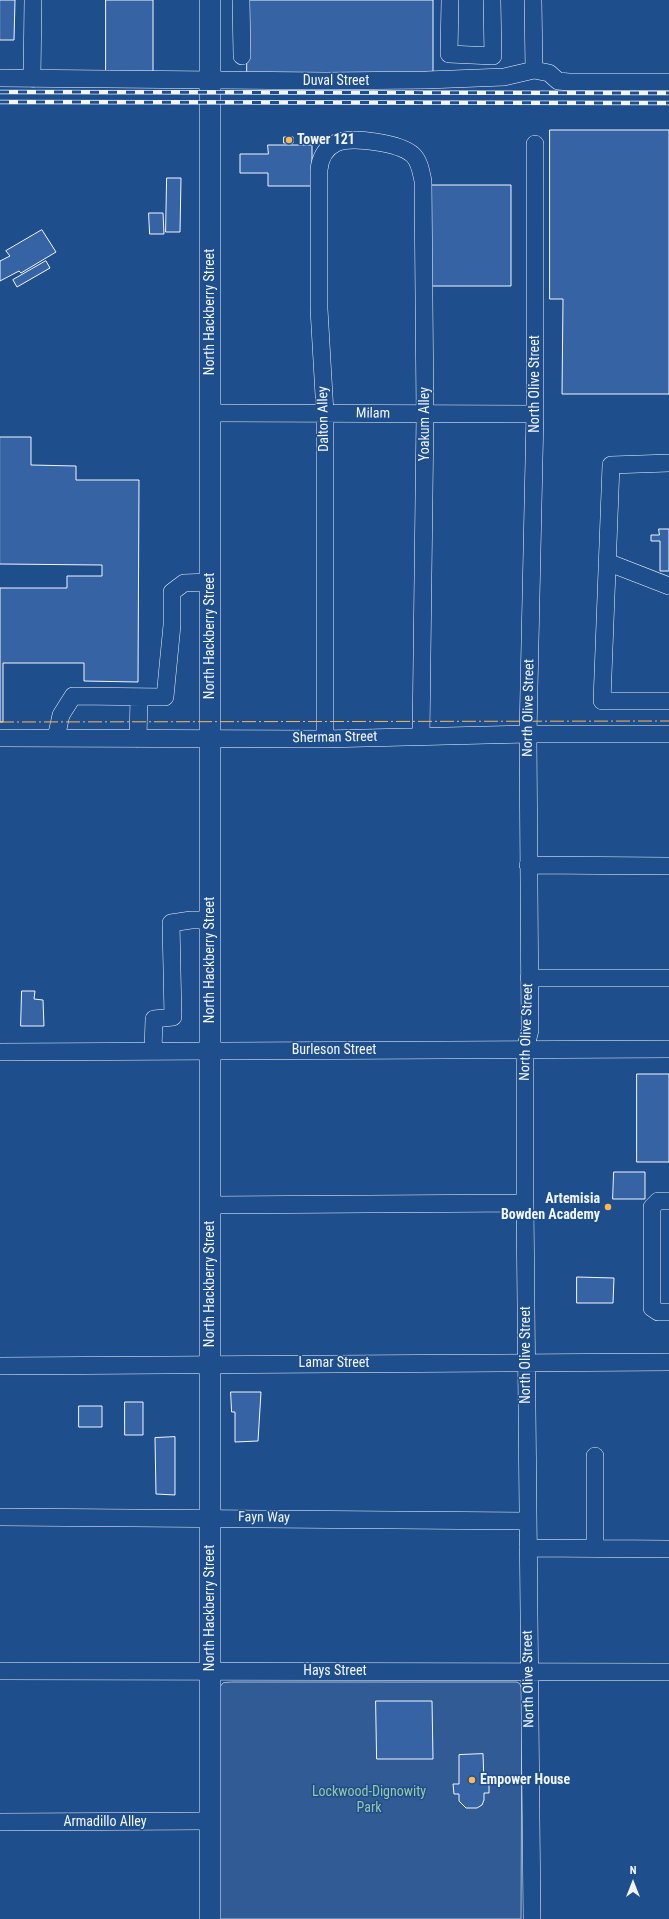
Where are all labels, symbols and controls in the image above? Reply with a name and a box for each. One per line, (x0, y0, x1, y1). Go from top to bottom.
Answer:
street label: Duval Street (303, 73, 369, 89)
place label: Tower 121 (297, 132, 355, 148)
marker: Tower 121 (284, 135, 294, 145)
street label: North Hackberry Street (202, 249, 218, 375)
street label: North Olive Street (527, 335, 543, 433)
street label: Dalton Alley (315, 386, 333, 452)
street label: Yoakum Alley (417, 387, 433, 461)
street label: Milam (356, 405, 390, 423)
street label: North Hackberry Street (202, 573, 218, 699)
street label: North Olive Street (520, 659, 538, 757)
street label: Sherman Street (292, 729, 378, 747)
street label: North Hackberry Street (202, 897, 218, 1023)
street label: North Olive Street (517, 983, 537, 1081)
street label: Burleson Street (292, 1042, 376, 1058)
place label: Artemisia Bowden Academy (501, 1191, 600, 1224)
marker: Artemisia Bowden Academy (603, 1202, 613, 1212)
street label: North Hackberry Street (202, 1221, 218, 1347)
street label: North Olive Street (518, 1306, 534, 1404)
street label: Lamar Street (299, 1355, 369, 1371)
street label: Fayn Way (238, 1509, 290, 1527)
street label: North Hackberry Street (202, 1545, 218, 1671)
street label: North Olive Street (520, 1630, 538, 1728)
street label: Hays Street (303, 1663, 367, 1679)
place label: Empower House (480, 1772, 570, 1788)
marker: Empower House (467, 1775, 477, 1785)
park label: Lockwood-Dignowity Park (312, 1784, 426, 1816)
street label: Armadillo Alley (63, 1814, 147, 1830)
north arrow (613, 1863, 653, 1903)
text: N (630, 1864, 636, 1877)

